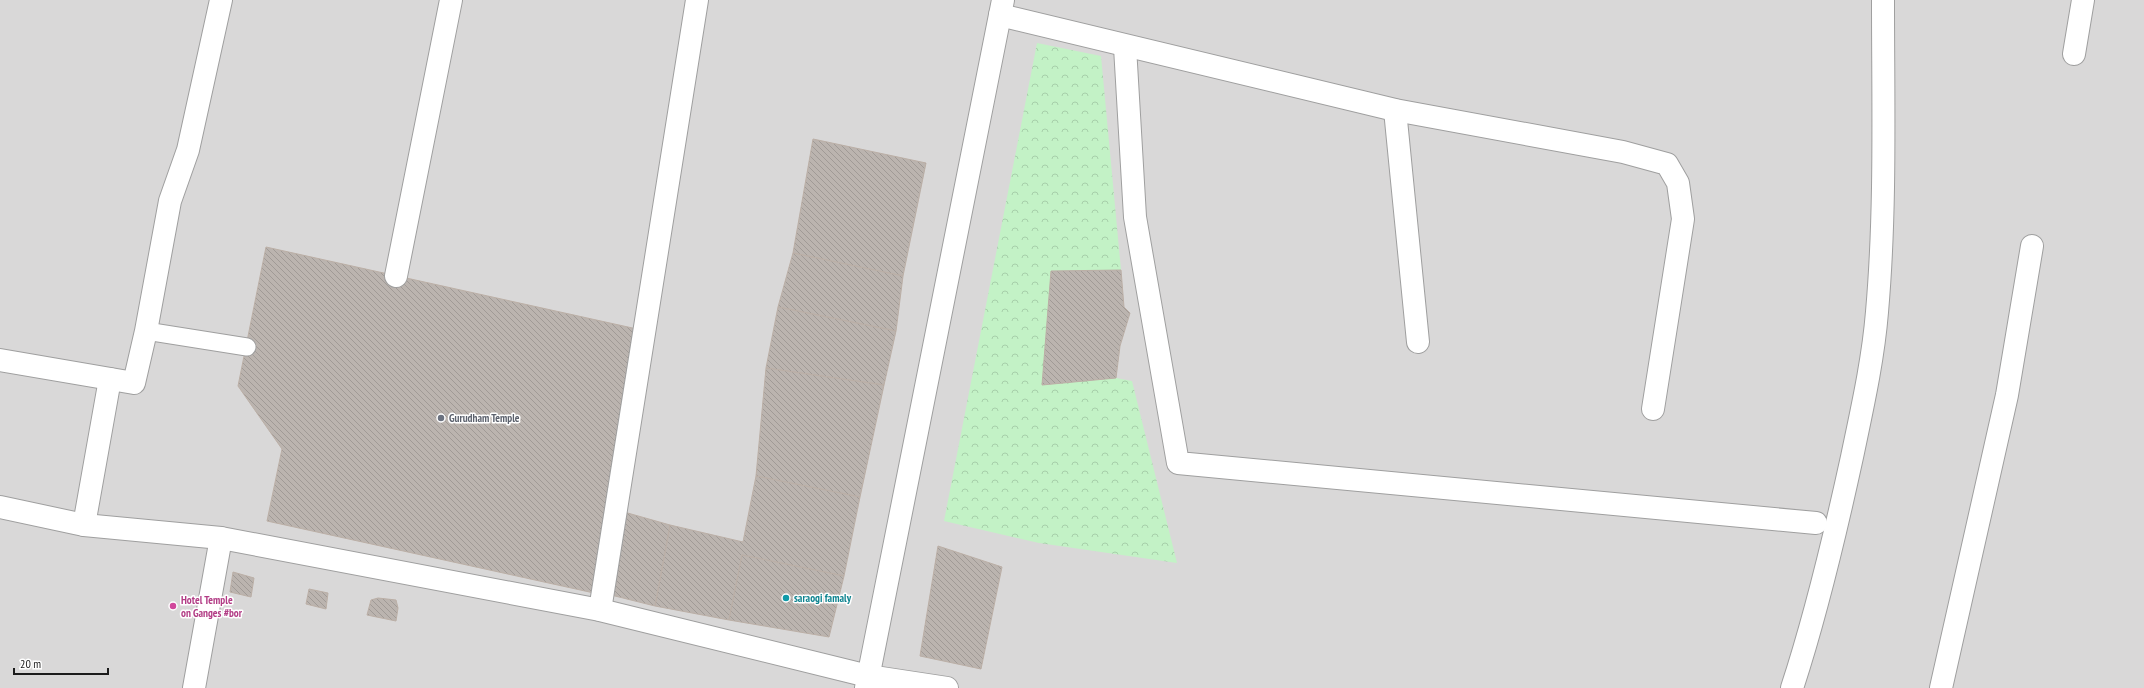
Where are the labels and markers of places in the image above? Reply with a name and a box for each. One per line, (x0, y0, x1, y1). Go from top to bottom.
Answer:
place label: Gurudham Temple (449, 411, 520, 425)
marker: Gurudham Temple (436, 413, 446, 423)
place label: saraogi famaly (794, 591, 852, 605)
place label: Hotel Temple on Ganges #bor (181, 593, 243, 620)
marker: saraogi famaly (781, 593, 791, 603)
marker: Hotel Temple on Ganges #bor (168, 601, 178, 611)

